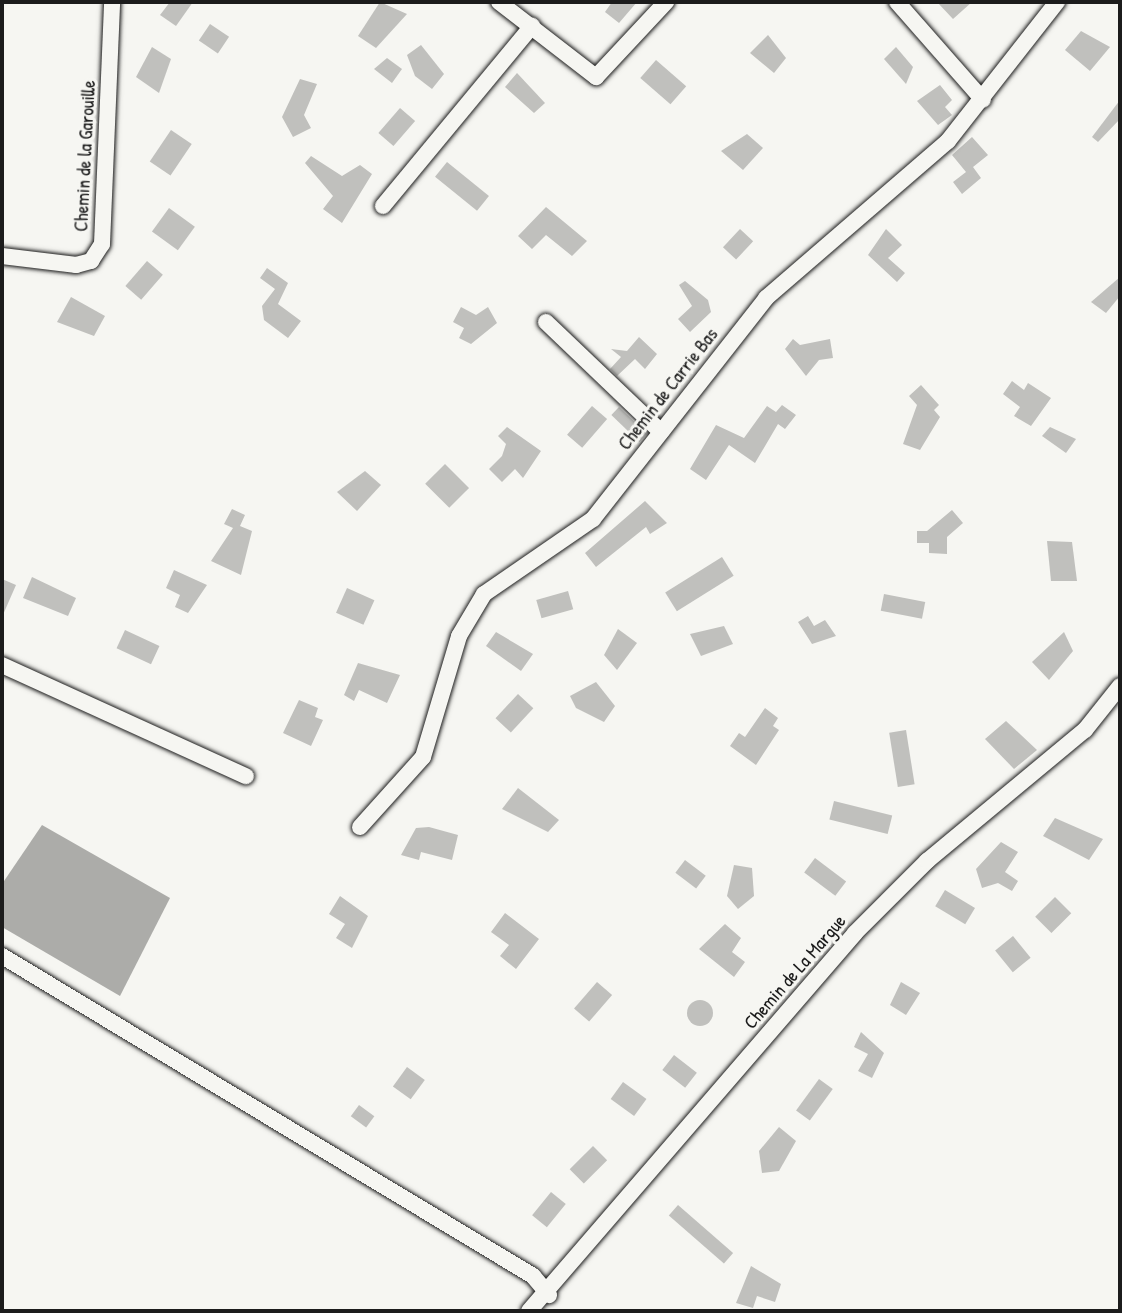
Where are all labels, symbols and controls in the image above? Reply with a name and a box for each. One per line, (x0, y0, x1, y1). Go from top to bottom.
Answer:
street label: Chemin de la Garouille (70, 80, 100, 232)
street label: Chemin de Carrie Bas (613, 323, 723, 455)
street label: Chemin de La Margue (739, 910, 851, 1034)

